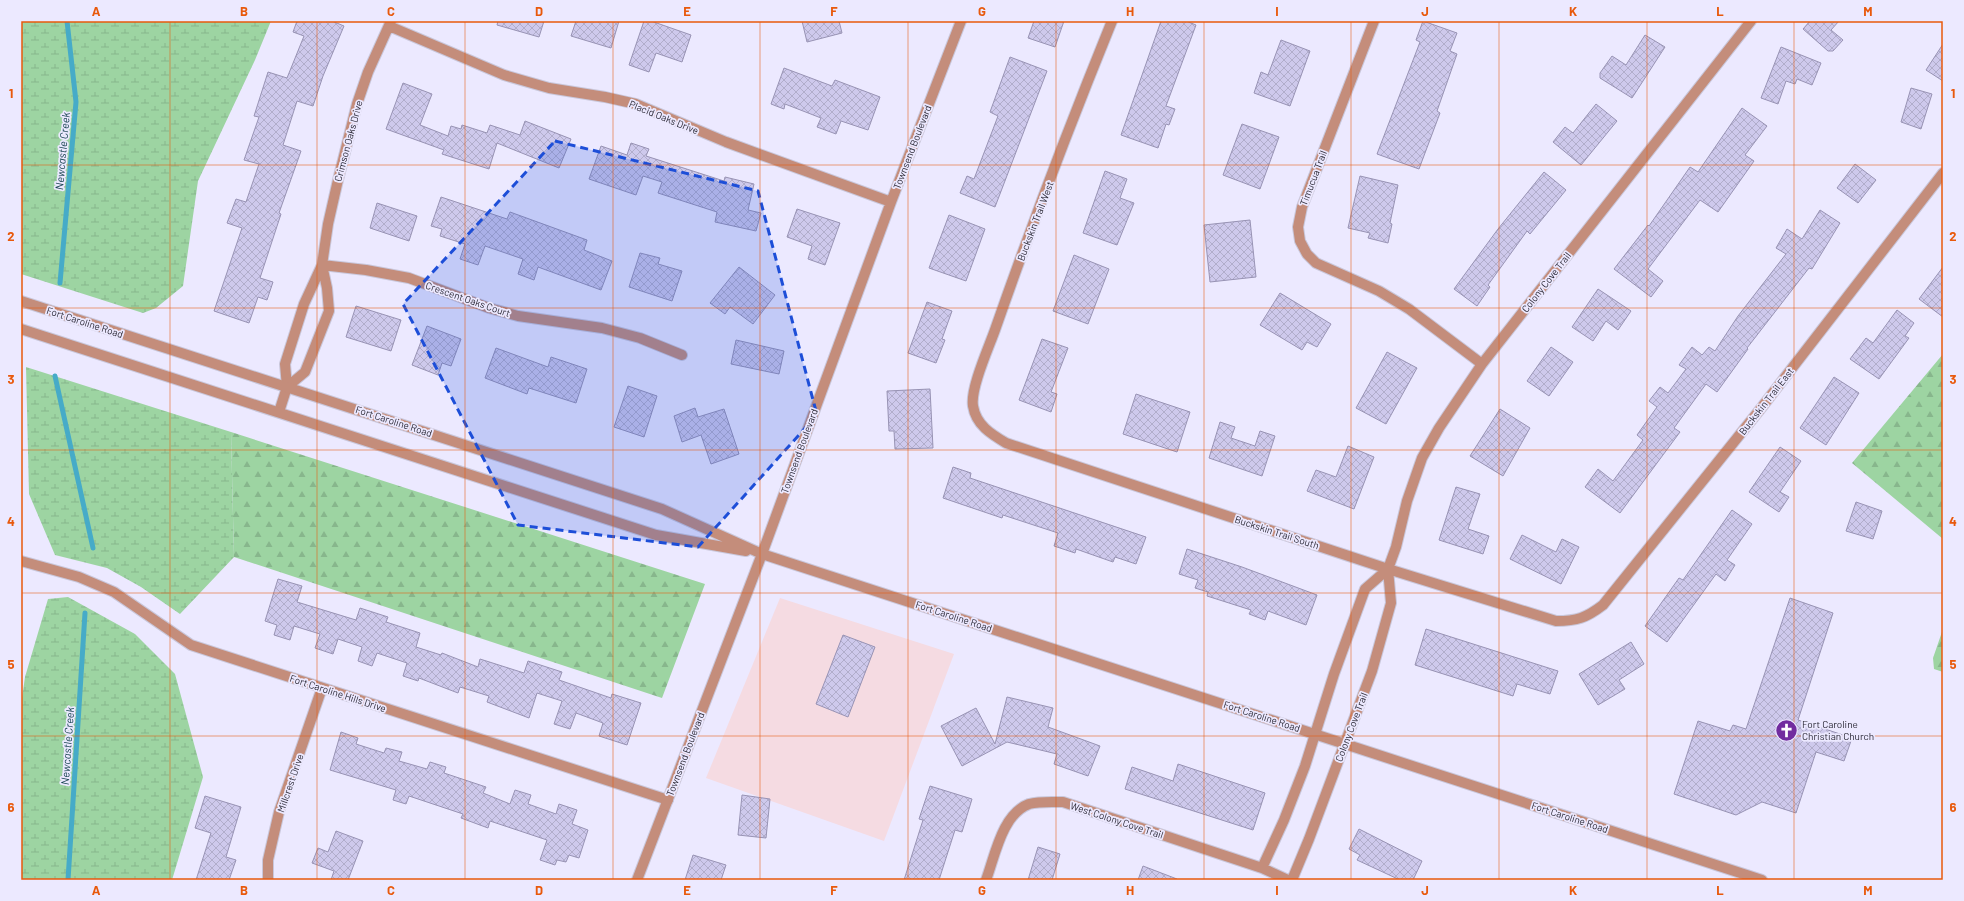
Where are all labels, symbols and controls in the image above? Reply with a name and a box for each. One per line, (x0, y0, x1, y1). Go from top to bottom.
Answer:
text: A (92, 3, 101, 19)
text: B (240, 3, 248, 19)
text: C (387, 3, 395, 19)
text: D (535, 3, 543, 19)
text: E (683, 3, 691, 19)
text: F (830, 3, 838, 19)
text: G (978, 3, 986, 19)
text: H (1126, 3, 1134, 19)
text: I (1275, 3, 1279, 19)
text: J (1421, 3, 1429, 19)
text: K (1569, 3, 1577, 19)
text: L (1716, 3, 1724, 19)
text: M (1863, 3, 1873, 19)
text: 1 (9, 85, 13, 101)
text: 1 (1951, 85, 1955, 101)
street label: Placid Oaks Drive (628, 98, 700, 136)
street label: Crimson Oaks Drive (331, 99, 365, 183)
street label: Townsend Boulevard (890, 103, 934, 191)
water label: Newcastle Creek (52, 111, 72, 190)
street label: Timucua Trail (1297, 149, 1329, 207)
street label: Buckskin Trail West (1014, 179, 1056, 262)
text: 2 (7, 228, 15, 244)
text: 2 (1949, 228, 1957, 244)
street label: Colony Cove Trail (1519, 249, 1573, 315)
street label: Crescent Oaks Court (424, 279, 512, 319)
street label: Fort Caroline Road (45, 304, 125, 340)
street label: Buckskin Trail East (1736, 365, 1796, 437)
text: 3 (7, 371, 15, 387)
text: 3 (1949, 371, 1957, 387)
street label: Fort Caroline Road (354, 403, 434, 439)
street label: Townsend Boulevard (778, 407, 820, 495)
text: 4 (7, 513, 15, 529)
street label: Buckskin Trail South (1233, 513, 1321, 551)
text: 4 (1949, 513, 1957, 529)
street label: Fort Caroline Road (914, 598, 994, 634)
text: 5 (7, 656, 15, 672)
text: 5 (1949, 656, 1957, 672)
street label: Fort Caroline Hills Drive (288, 672, 388, 714)
street label: Colony Cove Trail (1332, 691, 1370, 763)
street label: Fort Caroline Road (1222, 698, 1302, 734)
water label: Newcastle Creek (58, 706, 76, 785)
street label: Townsend Boulevard (663, 710, 707, 798)
church icon: Fort Caroline Christian Church (1773, 717, 1799, 743)
place label: Fort Caroline Christian Church (1802, 718, 1874, 742)
street label: Millcrest Drive (274, 752, 306, 814)
text: 6 (8, 799, 15, 815)
street label: West Colony Cove Trail (1069, 799, 1165, 841)
street label: Fort Caroline Road (1530, 799, 1610, 835)
text: 6 (1950, 799, 1957, 815)
text: A (92, 882, 101, 898)
text: B (240, 882, 248, 898)
text: C (387, 882, 395, 898)
text: D (535, 882, 543, 898)
text: E (683, 882, 691, 898)
text: F (830, 882, 838, 898)
text: G (978, 882, 986, 898)
text: H (1126, 882, 1134, 898)
text: I (1275, 882, 1279, 898)
text: J (1421, 882, 1429, 898)
text: K (1569, 882, 1577, 898)
text: L (1716, 882, 1724, 898)
text: M (1863, 882, 1873, 898)

